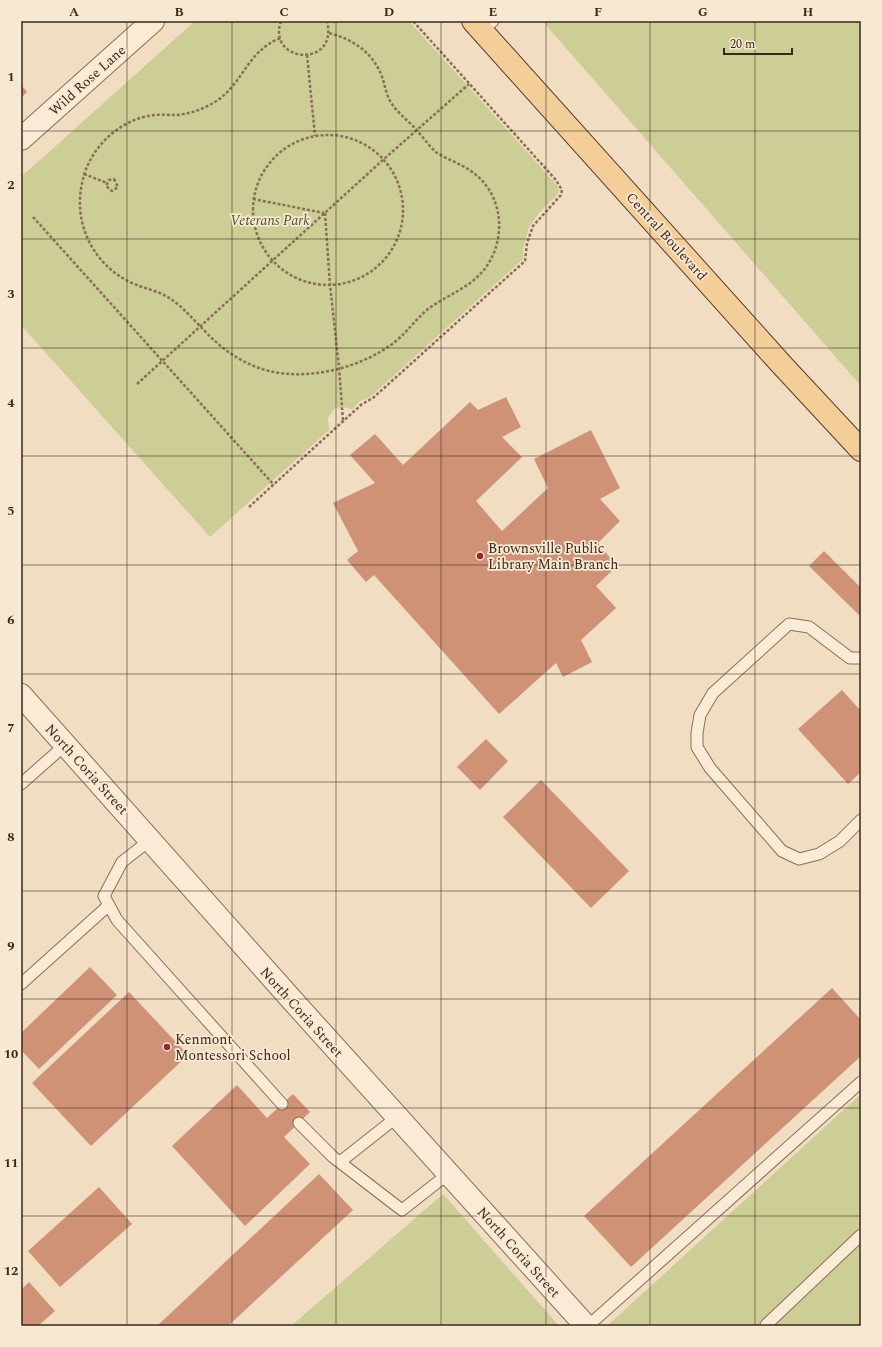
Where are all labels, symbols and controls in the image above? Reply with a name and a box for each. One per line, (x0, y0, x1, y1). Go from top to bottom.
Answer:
text: A (69, 2, 79, 22)
text: B (174, 2, 184, 22)
text: C (279, 2, 289, 22)
text: D (384, 2, 394, 22)
text: E (489, 2, 498, 22)
text: F (594, 2, 602, 22)
text: G (698, 2, 708, 22)
text: H (803, 2, 814, 22)
scale bar (724, 30, 792, 56)
text: 20 m (730, 35, 755, 54)
street label: Wild Rose Lane (44, 40, 131, 121)
text: 1 (7, 67, 15, 87)
text: 2 (7, 175, 15, 195)
street label: Central Boulevard (621, 187, 712, 285)
park label: Veterans Park (230, 210, 310, 231)
text: 3 (7, 284, 15, 304)
text: 4 (7, 393, 15, 413)
text: 5 (7, 501, 15, 521)
place label: Brownsville Public Library Main Branch (488, 538, 618, 575)
marker: Brownsville Public Library Main Branch (475, 551, 485, 561)
text: 6 (7, 610, 15, 630)
text: 7 (7, 718, 15, 738)
street label: North Coria Street (40, 719, 133, 819)
text: 8 (7, 827, 15, 847)
text: 9 (7, 936, 15, 956)
street label: North Coria Street (255, 962, 348, 1062)
place label: Kenmont Montessori School (175, 1029, 291, 1066)
marker: Kenmont Montessori School (162, 1042, 172, 1052)
text: 10 (4, 1044, 18, 1064)
text: 11 (4, 1153, 18, 1173)
street label: North Coria Street (472, 1202, 565, 1302)
text: 12 (4, 1261, 18, 1281)

